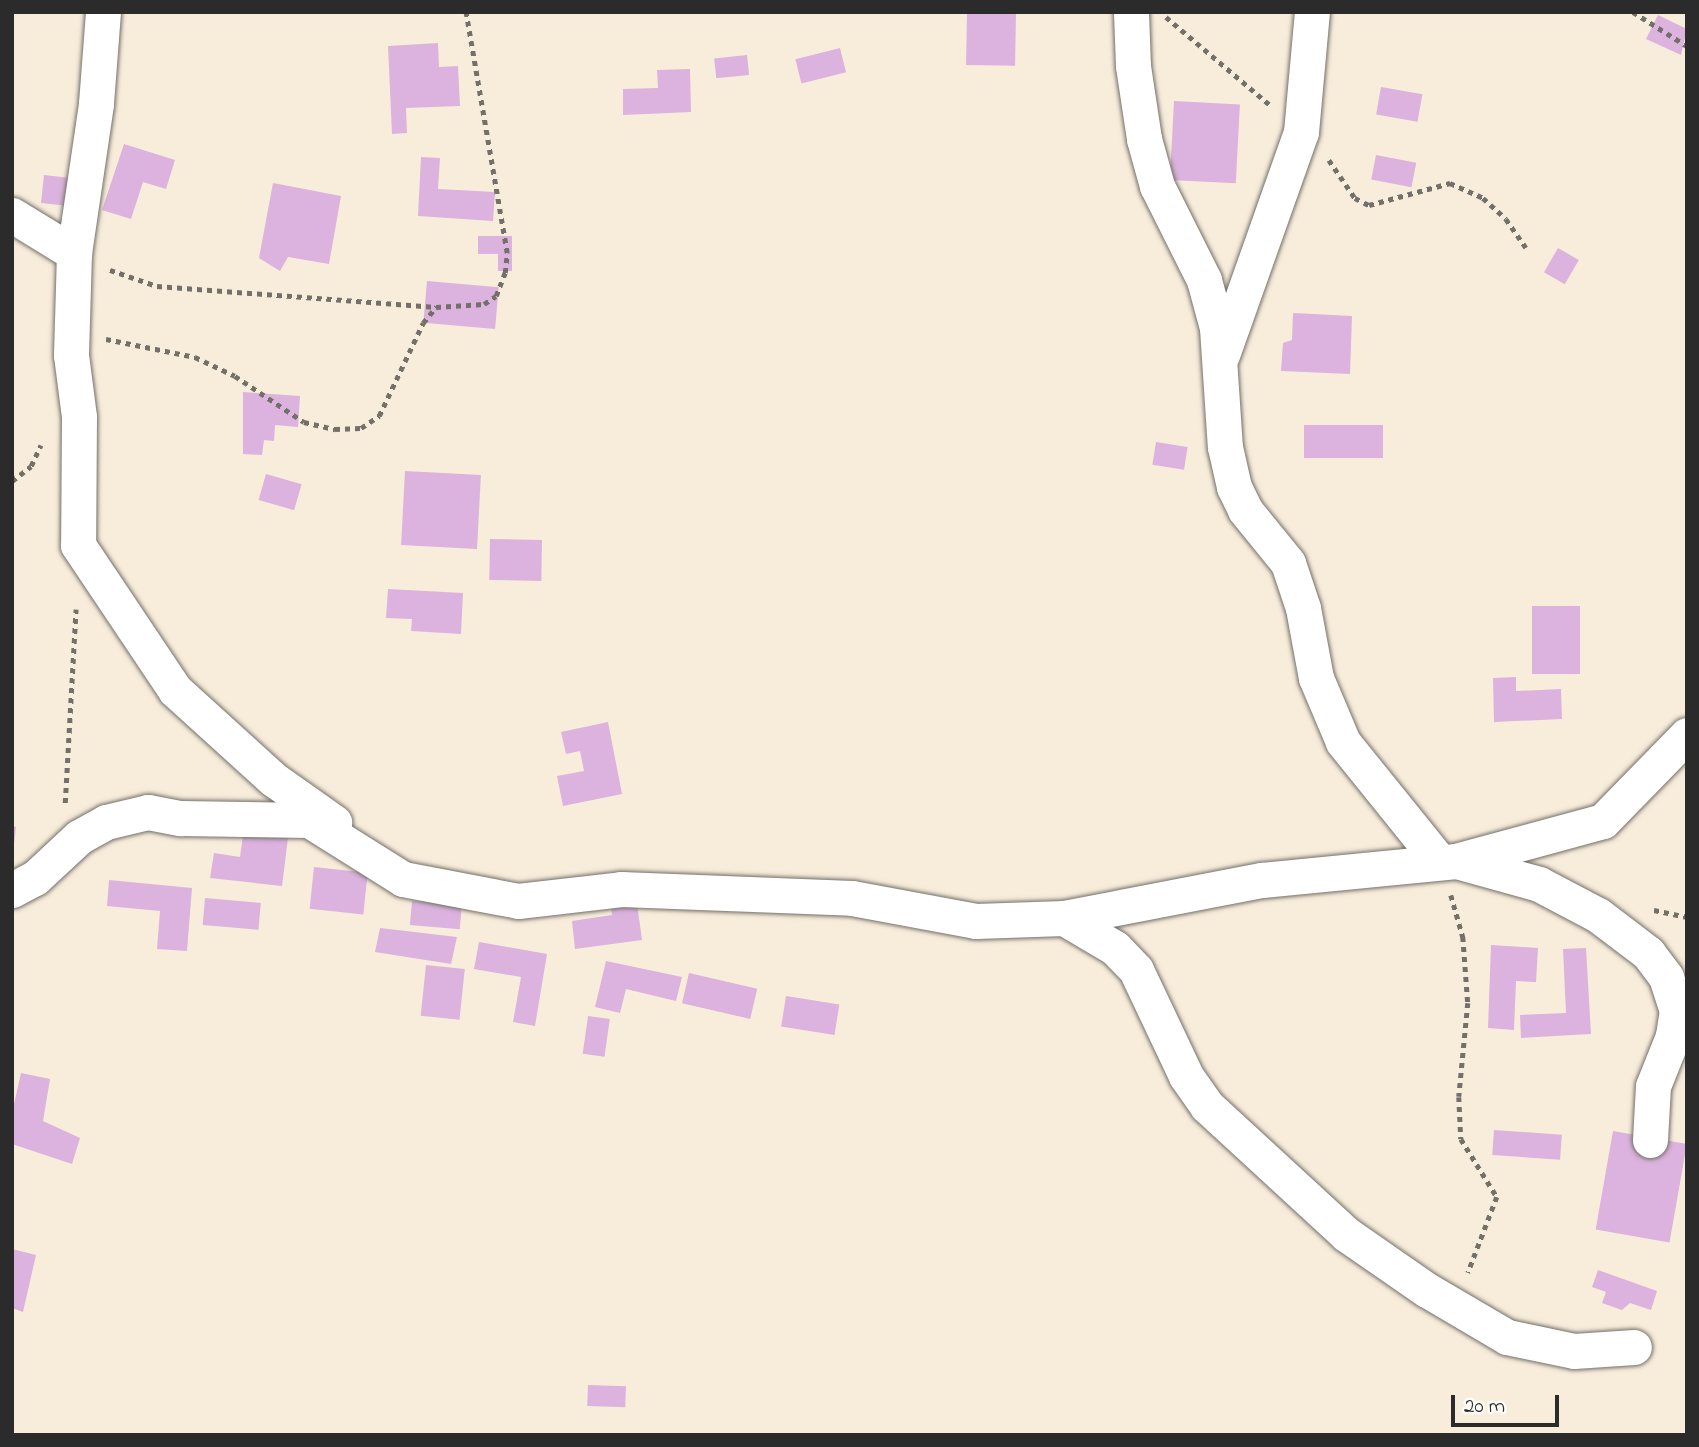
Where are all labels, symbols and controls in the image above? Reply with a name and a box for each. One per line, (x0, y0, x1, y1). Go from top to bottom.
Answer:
scale bar (1454, 1380, 1562, 1424)
text: 20 m (1464, 1392, 1505, 1422)

